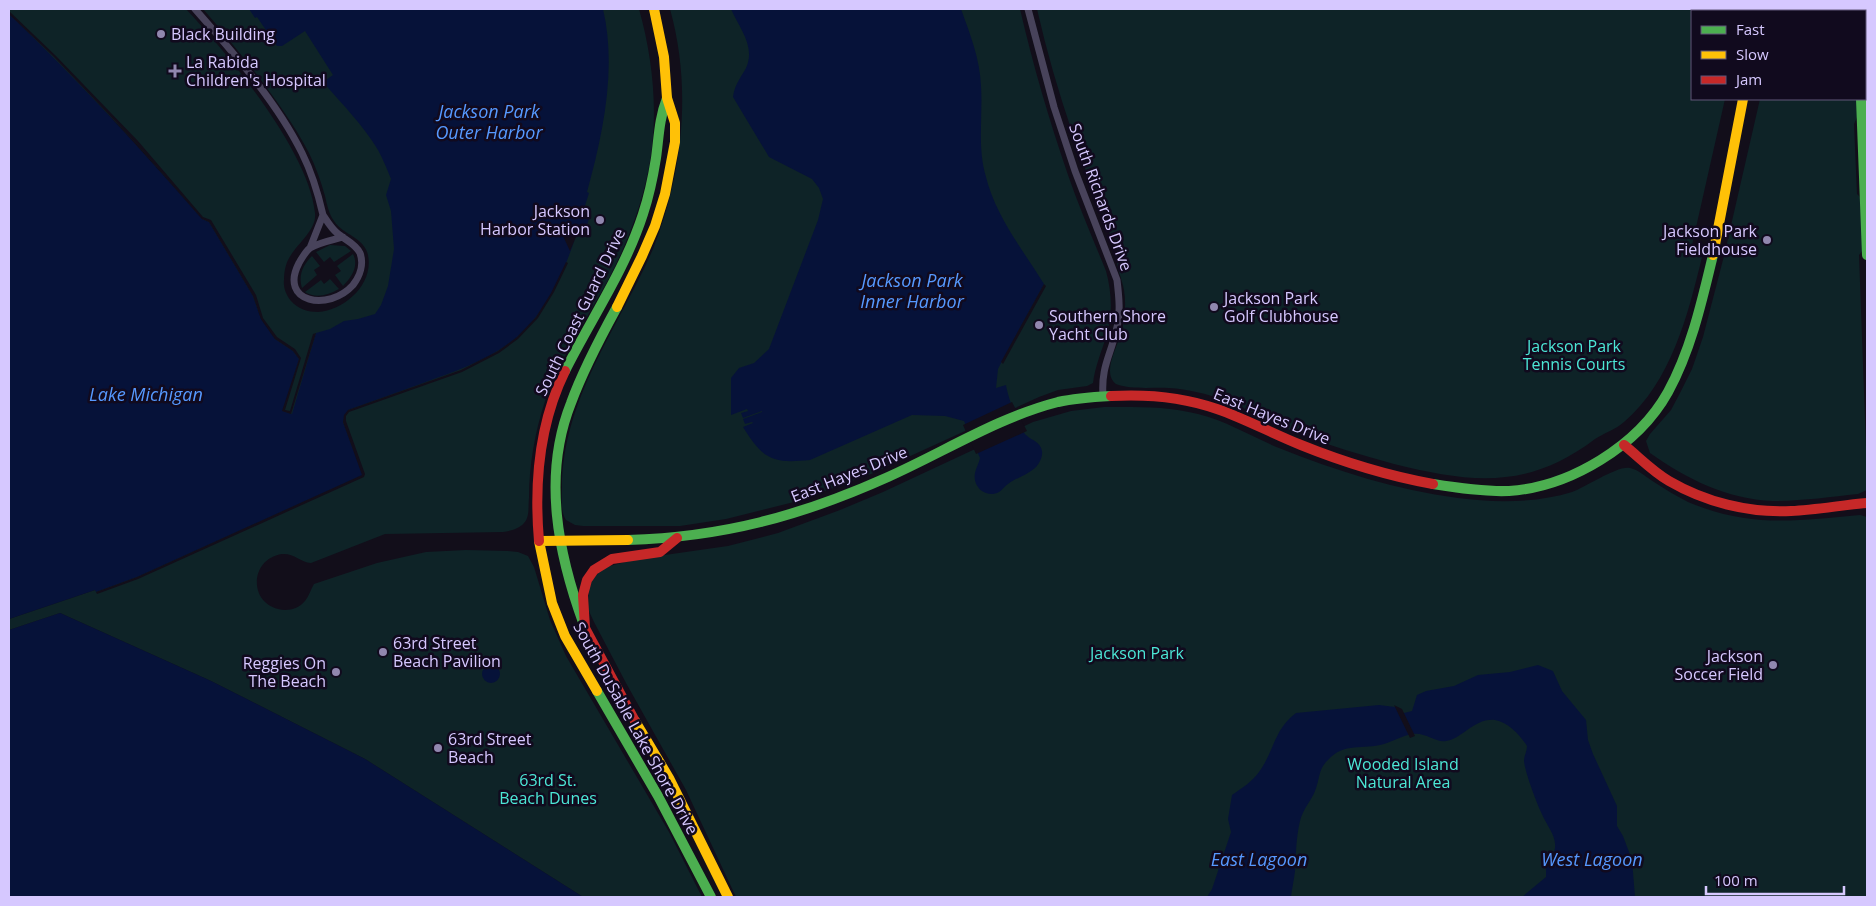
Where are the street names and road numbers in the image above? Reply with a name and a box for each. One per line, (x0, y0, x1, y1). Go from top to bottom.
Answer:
street label: South Richards Drive (1064, 120, 1138, 274)
street label: South Coast Guard Drive (530, 225, 630, 399)
street label: East Hayes Drive (1210, 383, 1334, 449)
street label: East Hayes Drive (787, 441, 911, 507)
street label: South DuSable Lake Shore Drive (568, 618, 704, 838)

